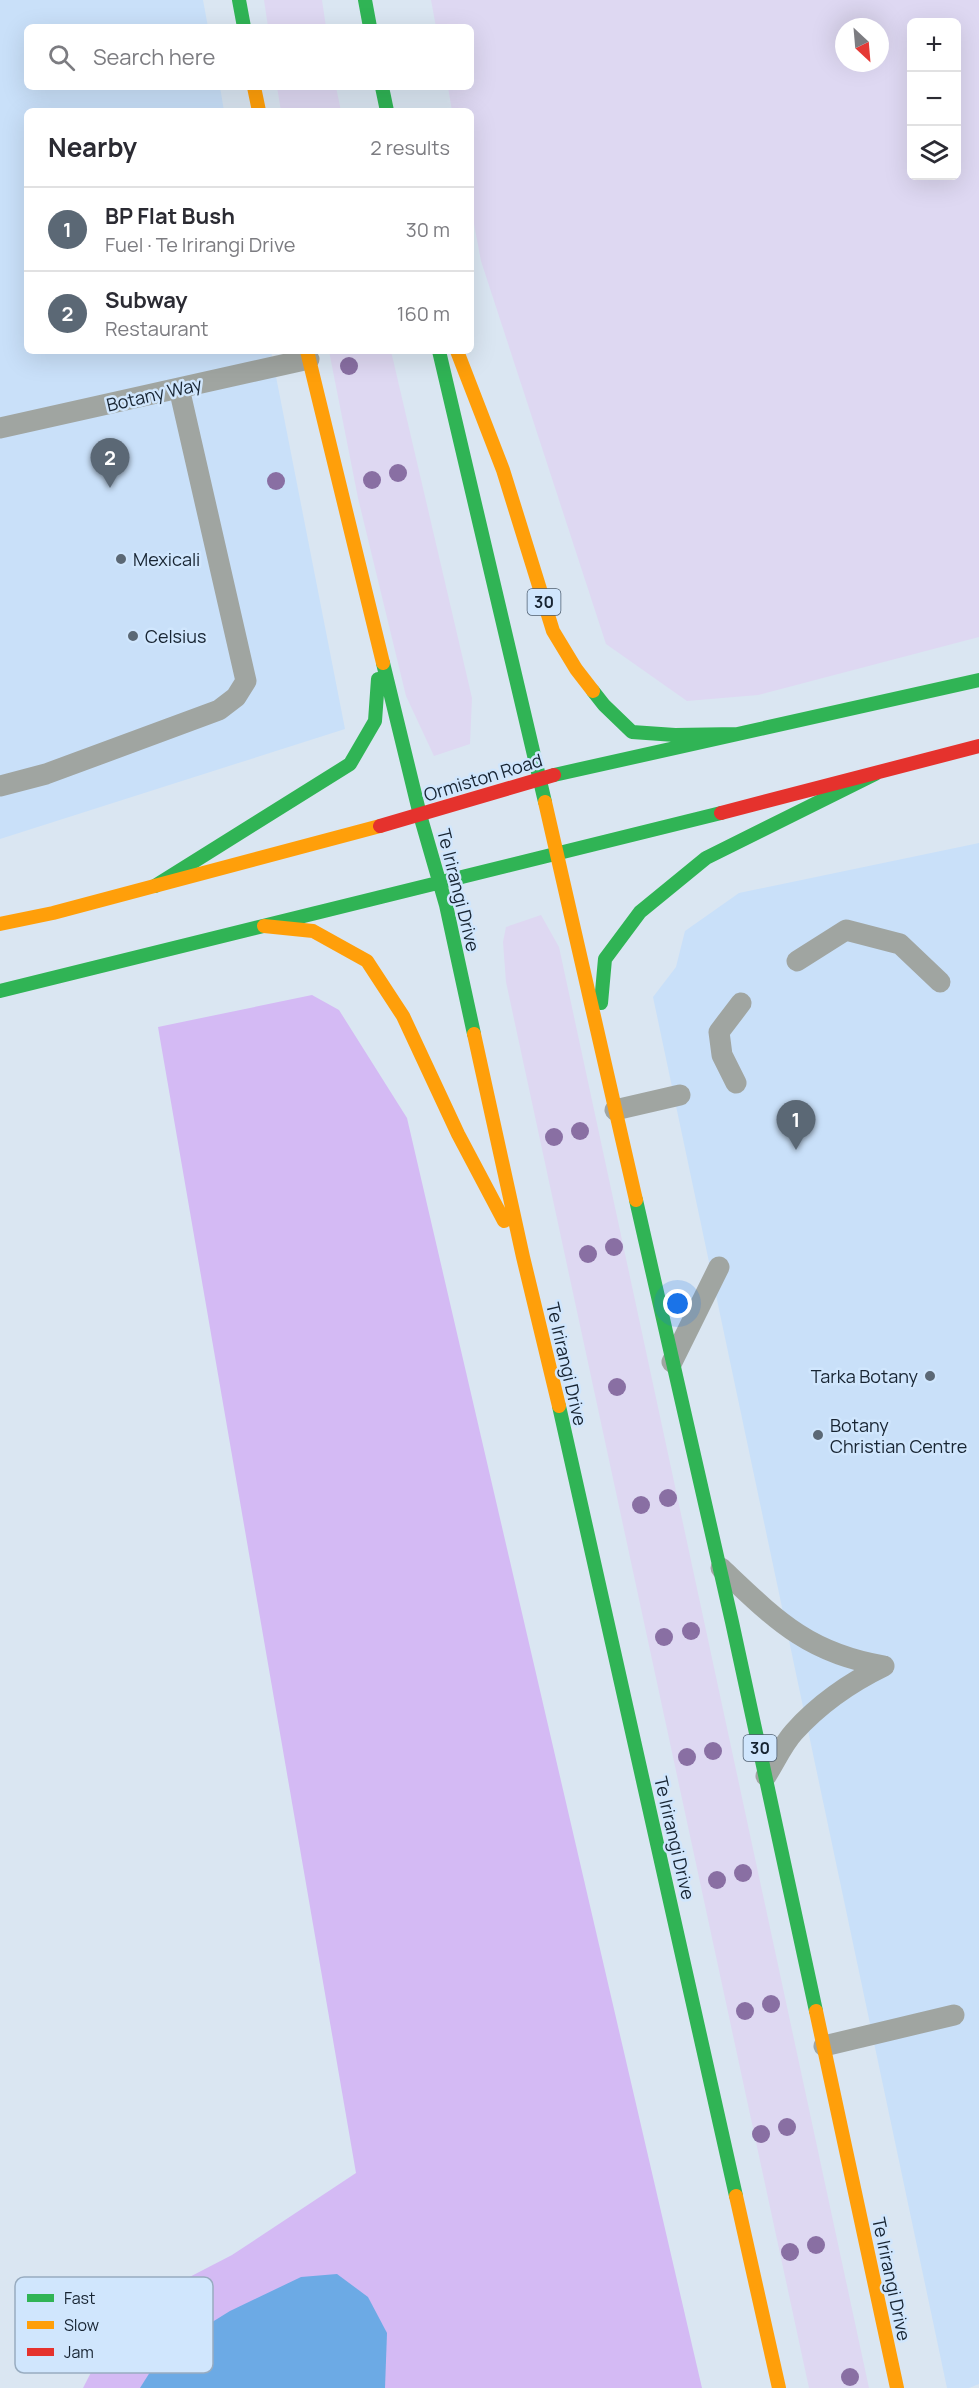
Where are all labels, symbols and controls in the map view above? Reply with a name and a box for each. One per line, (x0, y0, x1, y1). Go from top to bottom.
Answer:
north arrow (835, 18, 889, 72)
map controls (907, 18, 961, 180)
button: + (907, 18, 961, 72)
search box (24, 24, 474, 90)
icon: search (45, 41, 78, 74)
text: Search here (93, 42, 215, 72)
button: − (907, 72, 961, 126)
button: layers (907, 126, 961, 180)
text: Nearby (48, 129, 137, 165)
text: 2 results (370, 134, 450, 161)
text: BP Flat Bush (105, 201, 235, 231)
text: 1 (63, 216, 72, 243)
text: 30 m (406, 216, 450, 243)
text: Fuel · Te Irirangi Drive (105, 231, 295, 258)
text: Subway (105, 285, 188, 315)
text: 2 (62, 300, 73, 327)
text: 160 m (397, 300, 450, 327)
text: Restaurant (105, 315, 209, 342)
street label: Botany Way (104, 371, 205, 417)
pin: 2 (90, 438, 130, 488)
place label: Mexicali (133, 547, 200, 571)
marker: Mexicali (114, 552, 128, 566)
road number: 30 (528, 589, 560, 615)
place label: Celsius (145, 624, 206, 648)
marker: Celsius (126, 629, 140, 643)
street label: Ormiston Road (421, 748, 545, 806)
street label: Te Irirangi Drive (432, 826, 486, 954)
pin: 1 (776, 1100, 816, 1150)
your location (663, 1289, 692, 1318)
street label: Te Irirangi Drive (541, 1300, 593, 1428)
place label: Tarka Botany (811, 1364, 918, 1388)
marker: Tarka Botany (923, 1369, 937, 1383)
place label: Botany Christian Centre (830, 1413, 967, 1458)
marker: Botany Christian Centre (811, 1428, 825, 1442)
road number: 30 (744, 1735, 777, 1761)
street label: Te Irirangi Drive (649, 1774, 701, 1902)
street label: Te Irirangi Drive (867, 2215, 917, 2343)
legend (15, 2277, 213, 2373)
text: Fast (64, 2287, 95, 2309)
text: Slow (64, 2314, 99, 2336)
text: Jam (64, 2341, 94, 2363)

